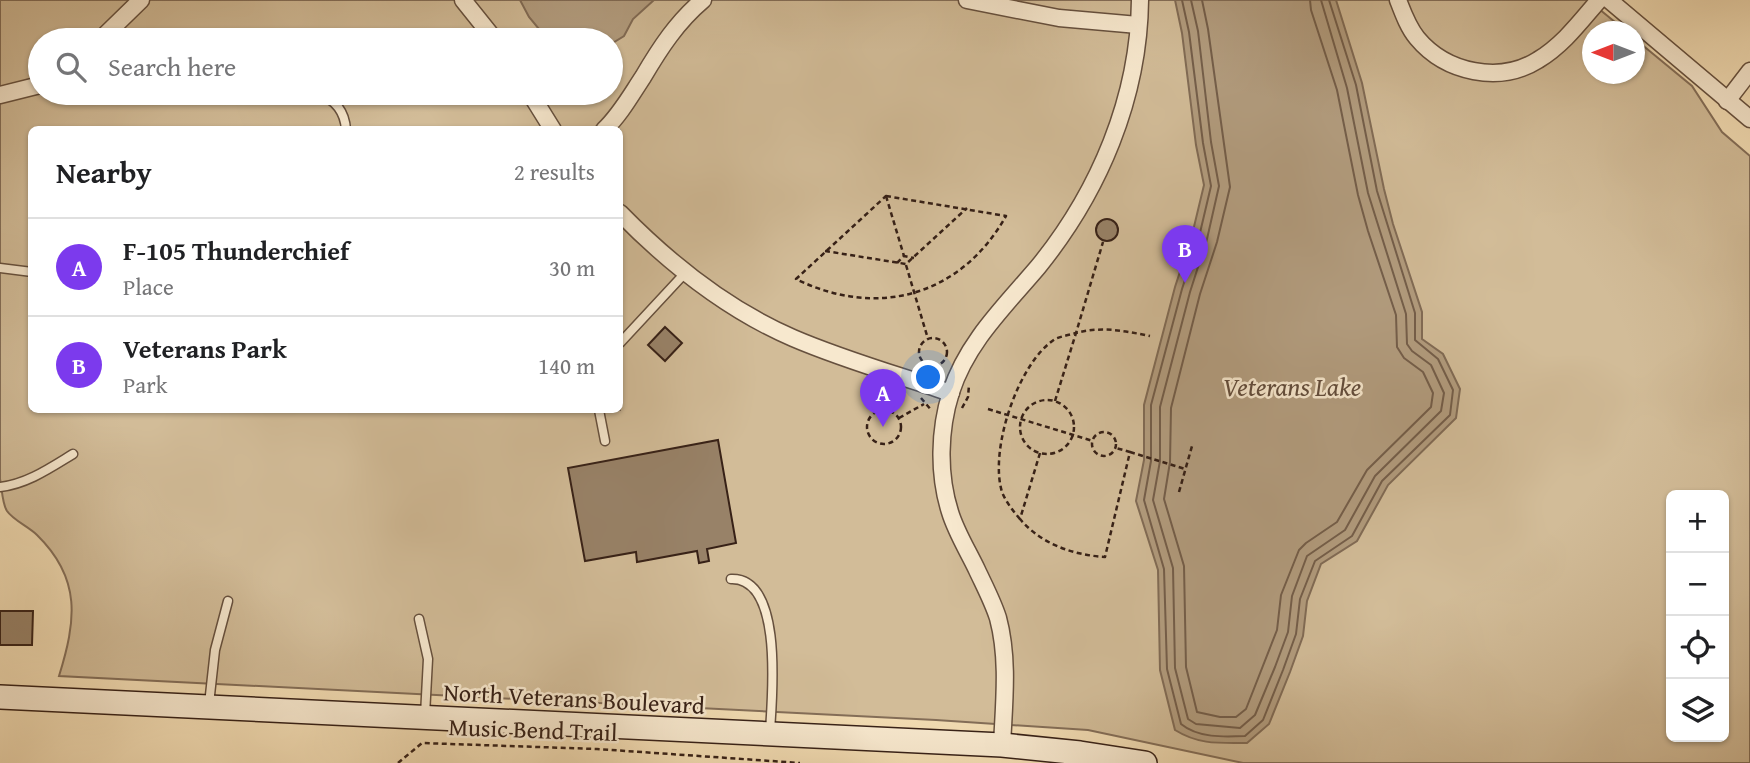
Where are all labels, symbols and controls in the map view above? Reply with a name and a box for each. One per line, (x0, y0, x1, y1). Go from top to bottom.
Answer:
north arrow (1582, 21, 1645, 84)
search box (28, 28, 623, 105)
text: Search here (108, 47, 236, 86)
icon: search (52, 48, 90, 86)
text: Nearby (56, 150, 152, 194)
text: 2 results (514, 155, 595, 188)
pin: B (1162, 225, 1208, 283)
text: F-105 Thunderchief (123, 231, 349, 270)
text: A (72, 251, 86, 284)
text: 30 m (549, 251, 595, 284)
text: Place (123, 270, 174, 303)
text: Veterans Park (123, 329, 287, 368)
text: B (72, 349, 86, 382)
text: 140 m (538, 349, 595, 382)
your location (911, 360, 945, 394)
water label: Veterans Lake (1223, 367, 1361, 406)
text: Park (123, 368, 167, 401)
pin: A (860, 369, 906, 427)
map controls (1666, 490, 1729, 742)
button: + (1666, 490, 1729, 553)
button: − (1666, 553, 1729, 616)
button: locate (1666, 616, 1729, 679)
street label: North Veterans Boulevard (442, 674, 706, 723)
button: layers (1666, 679, 1729, 742)
street label: Music Bend Trail (448, 709, 618, 750)

